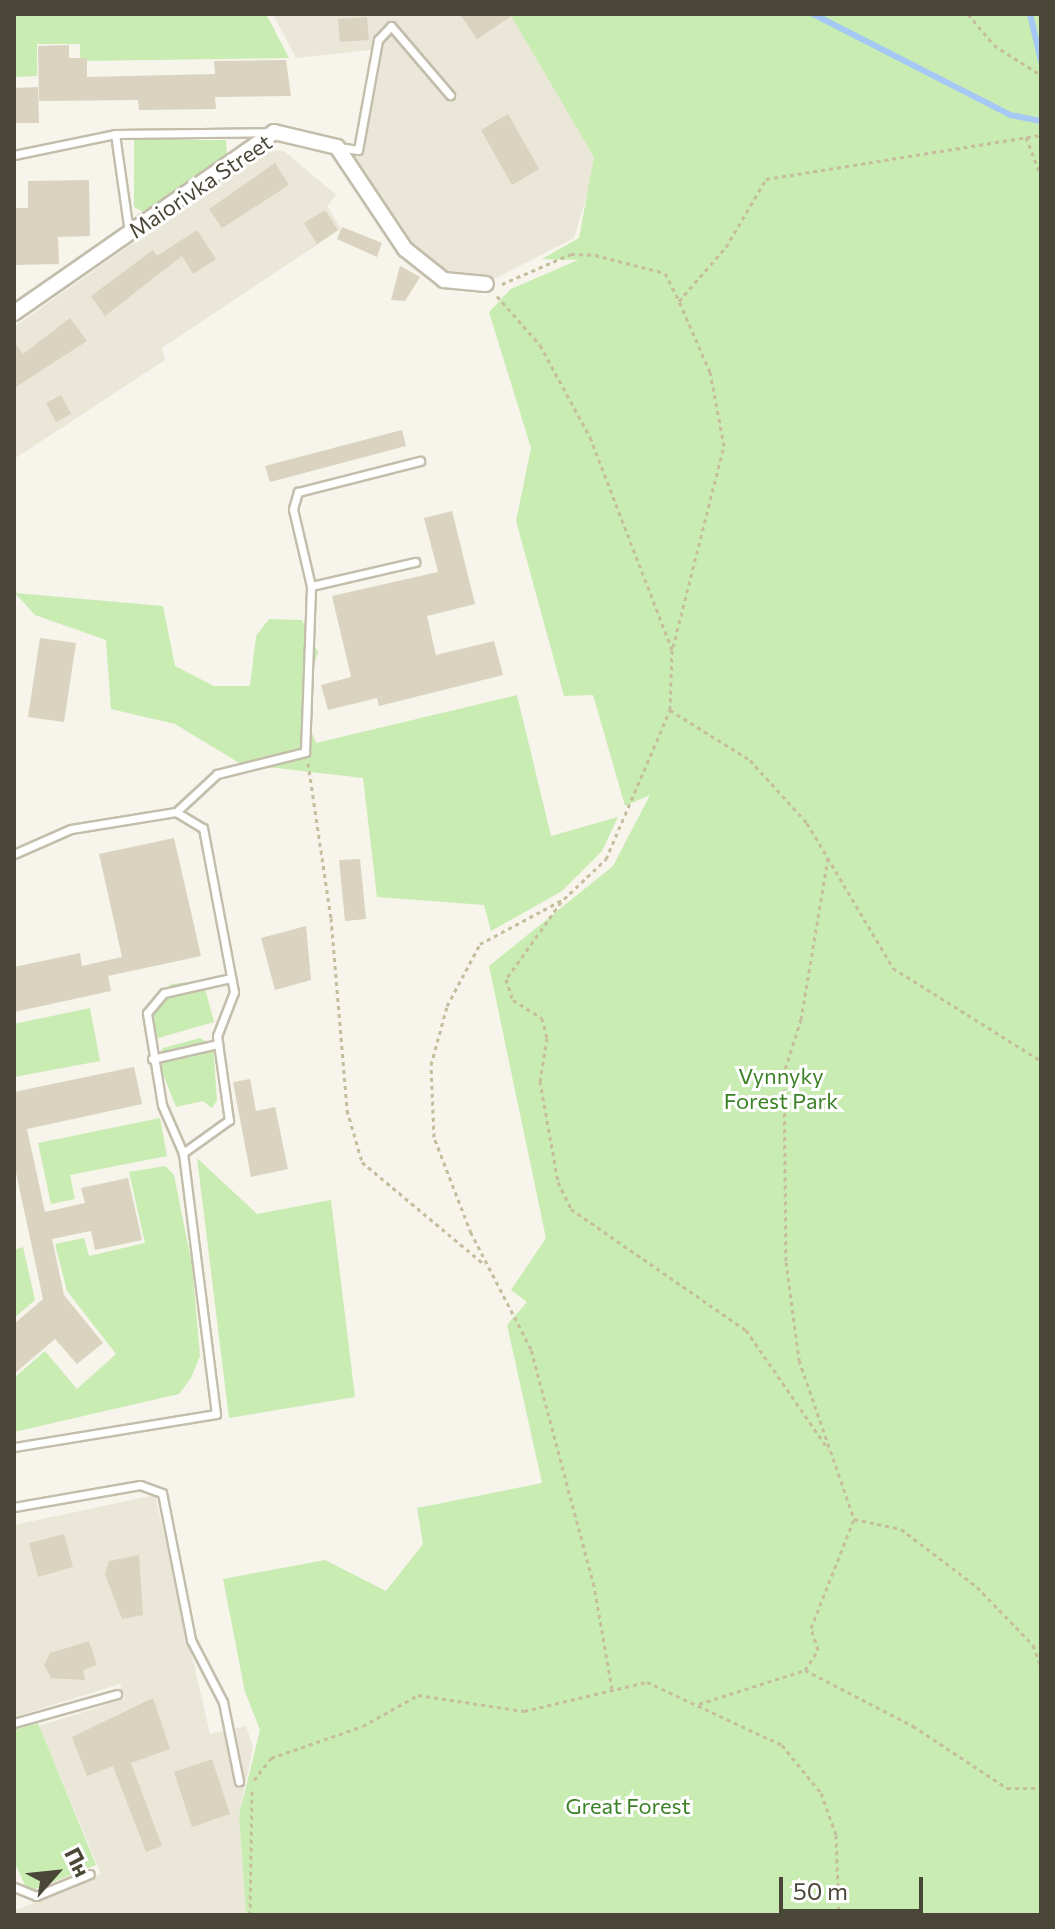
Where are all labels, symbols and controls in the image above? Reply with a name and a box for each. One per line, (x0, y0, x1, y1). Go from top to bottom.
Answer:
street label: Maiorivka Street (124, 128, 276, 244)
park label: Vynnyky Forest Park (724, 1062, 838, 1114)
park label: Great Forest (565, 1793, 691, 1819)
north arrow (16, 1833, 96, 1913)
text: Пн (59, 1843, 96, 1881)
scale bar (783, 1861, 927, 1911)
text: 50 m (793, 1876, 848, 1905)

